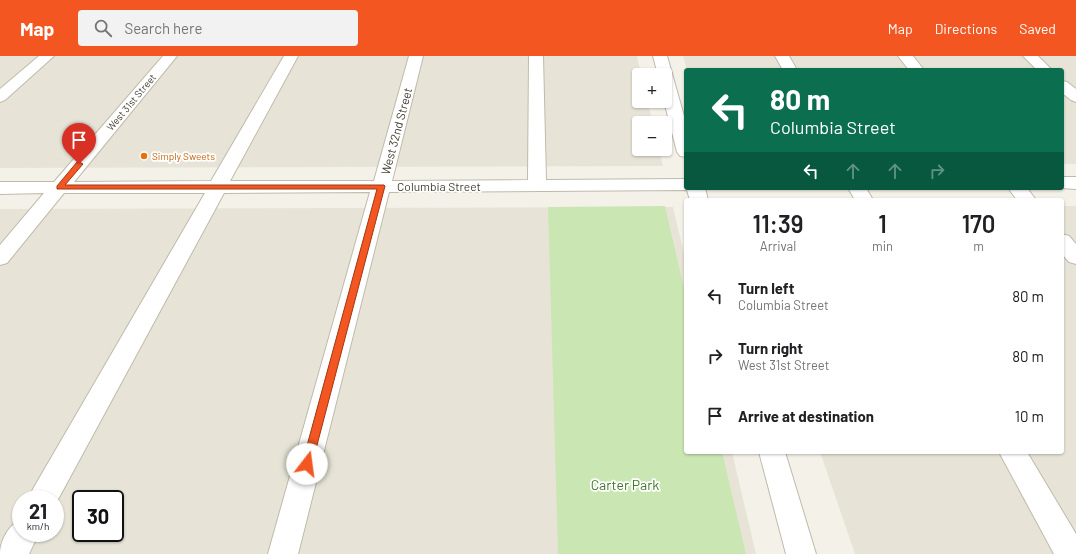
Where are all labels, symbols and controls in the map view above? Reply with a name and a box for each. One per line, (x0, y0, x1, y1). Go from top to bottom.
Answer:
search box (78, 10, 358, 46)
text: Map (20, 17, 54, 40)
icon: search (92, 17, 114, 39)
text: Search here (124, 19, 202, 37)
text: Map (888, 20, 913, 37)
text: Directions (935, 20, 997, 37)
text: Saved (1019, 20, 1056, 37)
map controls (632, 68, 672, 156)
button: + (632, 68, 672, 108)
street label: West 31st Street (104, 71, 158, 133)
text: 80 m (770, 82, 830, 116)
icon: left (704, 84, 756, 136)
street label: West 32nd Street (378, 86, 414, 176)
button: − (632, 116, 672, 156)
text: Columbia Street (770, 116, 896, 138)
pin (62, 123, 96, 164)
icon: arrive (68, 129, 90, 151)
place label: Simply Sweets (152, 150, 215, 162)
marker: Simply Sweets (139, 151, 149, 161)
icon: left (800, 160, 822, 182)
icon: ahead (842, 160, 864, 182)
icon: ahead (884, 160, 906, 182)
icon: right (926, 160, 948, 182)
street label: Columbia Street (397, 179, 481, 193)
text: 11:39 (753, 209, 804, 238)
text: 1 (878, 209, 887, 238)
text: 170 (962, 209, 995, 238)
text: Arrival (760, 238, 796, 254)
text: min (872, 238, 893, 254)
text: m (973, 238, 984, 254)
text: Turn left (738, 279, 794, 297)
icon: left (704, 285, 726, 307)
text: 80 m (1012, 287, 1044, 305)
text: Columbia Street (738, 297, 829, 313)
text: Turn right (738, 339, 803, 357)
icon: right (704, 345, 726, 367)
text: 80 m (1012, 347, 1044, 365)
text: West 31st Street (738, 357, 829, 373)
icon: arrive (704, 405, 726, 427)
text: Arrive at destination (738, 407, 874, 425)
text: 10 m (1015, 407, 1044, 425)
position arrow (286, 443, 328, 485)
park label: Carter Park (591, 476, 659, 493)
speed limit sign: 30 (72, 490, 124, 542)
text: 21 (29, 499, 47, 523)
text: km/h (27, 520, 49, 532)

